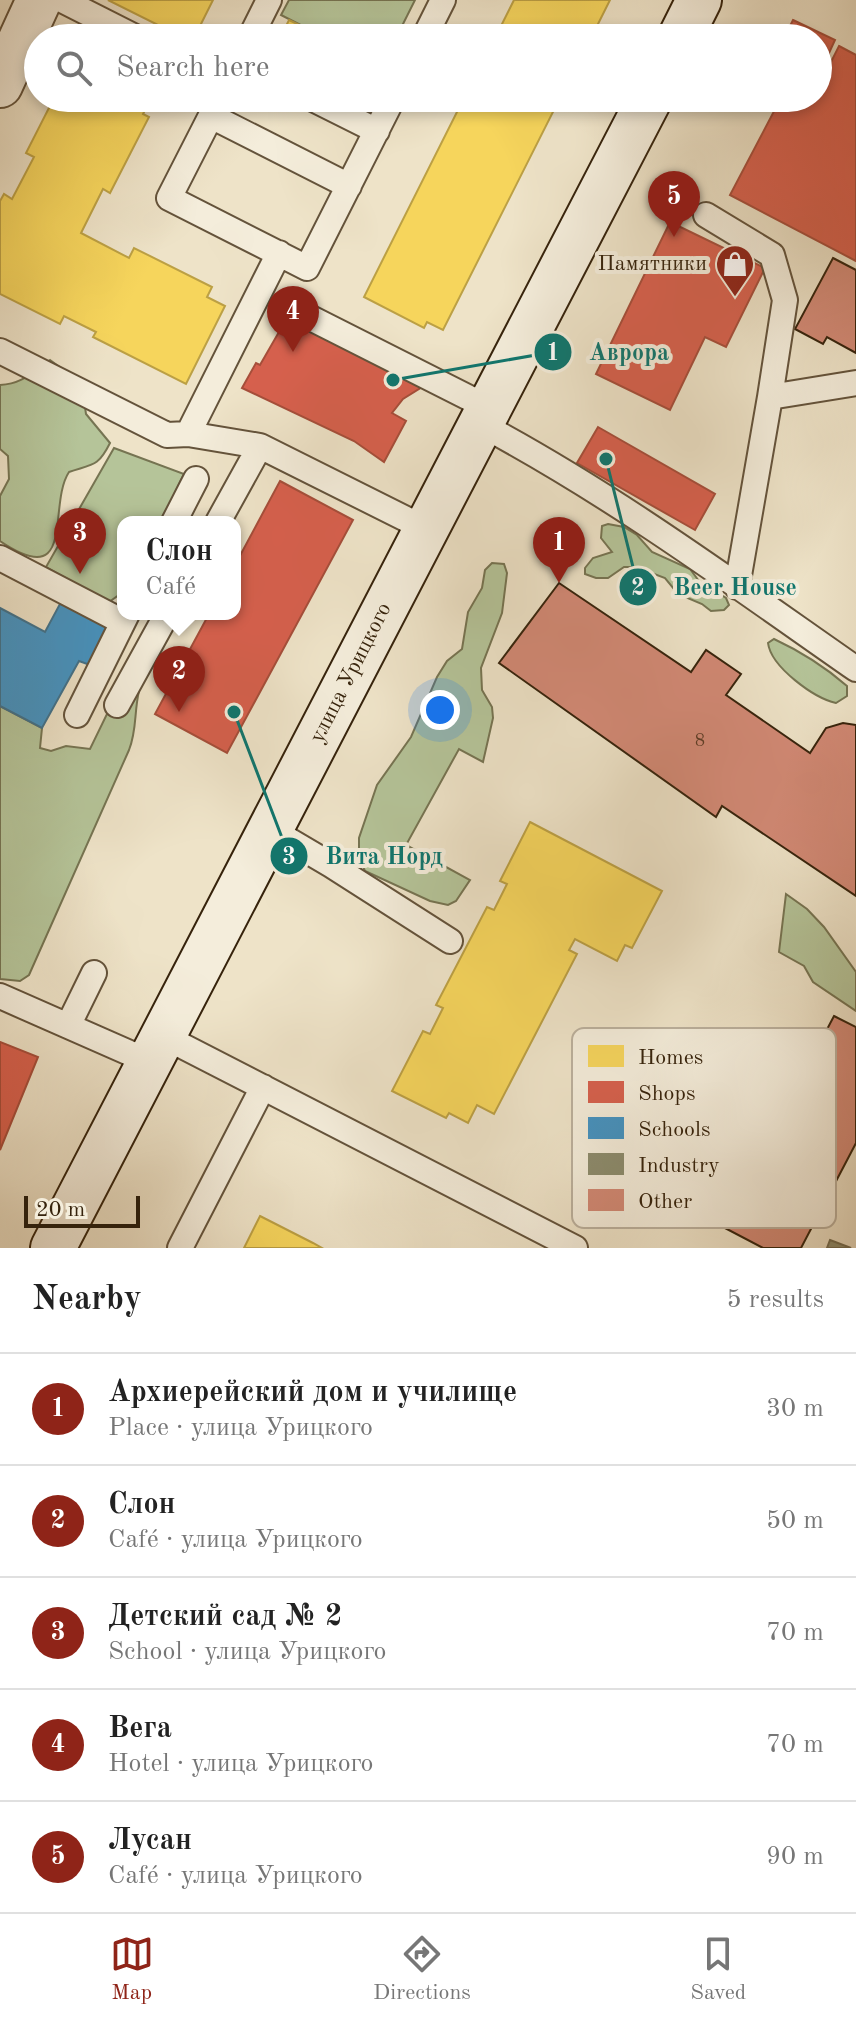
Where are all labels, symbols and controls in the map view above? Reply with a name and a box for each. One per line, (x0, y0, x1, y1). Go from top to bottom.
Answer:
search box (24, 24, 832, 112)
icon: search (52, 46, 96, 90)
text: Search here (116, 53, 270, 83)
pin: 5 (648, 171, 700, 237)
shop icon: Памятники (714, 243, 756, 298)
place label: Памятники (598, 253, 707, 275)
pin: 4 (267, 286, 319, 352)
callout: Аврора (533, 328, 685, 376)
text: 1 (546, 342, 560, 366)
text: Аврора (589, 342, 669, 366)
pin: 3 (54, 508, 106, 574)
popup (117, 516, 241, 620)
pin: 1 (533, 517, 585, 583)
text: Слон (145, 537, 213, 567)
callout: Beer House (618, 563, 813, 611)
text: Café (145, 574, 196, 600)
text: 2 (631, 577, 645, 601)
text: Beer House (673, 577, 797, 601)
street label: улица Урицкого (306, 599, 396, 747)
pin: 2 (153, 646, 205, 712)
your location (420, 690, 460, 730)
house number: 8 (695, 732, 705, 750)
callout: Вита Норд (269, 832, 459, 880)
text: 3 (282, 846, 296, 870)
text: Вита Норд (325, 846, 443, 870)
legend (572, 1028, 836, 1228)
text: Homes (638, 1047, 703, 1069)
text: Shops (638, 1083, 695, 1105)
text: Schools (638, 1119, 711, 1141)
text: Industry (638, 1155, 720, 1177)
text: Other (638, 1191, 692, 1213)
scale bar (24, 1192, 140, 1228)
text: 20 m (36, 1199, 85, 1221)
text: Nearby (32, 1283, 142, 1317)
text: 5 results (726, 1287, 824, 1313)
text: Архиерейский дом и училище (108, 1378, 517, 1408)
text: 1 (50, 1396, 66, 1422)
text: 30 m (766, 1396, 824, 1422)
text: Place · улица Урицкого (108, 1415, 373, 1441)
text: Слон (108, 1490, 176, 1520)
text: 2 (50, 1508, 66, 1534)
text: 50 m (766, 1508, 824, 1534)
text: Café · улица Урицкого (108, 1527, 363, 1553)
text: Детский сад № 2 (108, 1602, 342, 1632)
text: 3 (50, 1620, 66, 1646)
text: 70 m (766, 1620, 824, 1646)
text: School · улица Урицкого (108, 1639, 386, 1665)
text: Вега (108, 1714, 172, 1744)
text: 4 (50, 1732, 66, 1758)
text: 70 m (766, 1732, 824, 1758)
text: Hotel · улица Урицкого (108, 1751, 373, 1777)
text: Лусан (108, 1826, 192, 1856)
text: 5 (50, 1844, 66, 1870)
text: 90 m (766, 1844, 824, 1870)
text: Café · улица Урицкого (108, 1863, 363, 1889)
tab: Map (110, 1932, 154, 2007)
tab: Directions (373, 1932, 471, 2007)
tab: Saved (690, 1932, 746, 2007)

